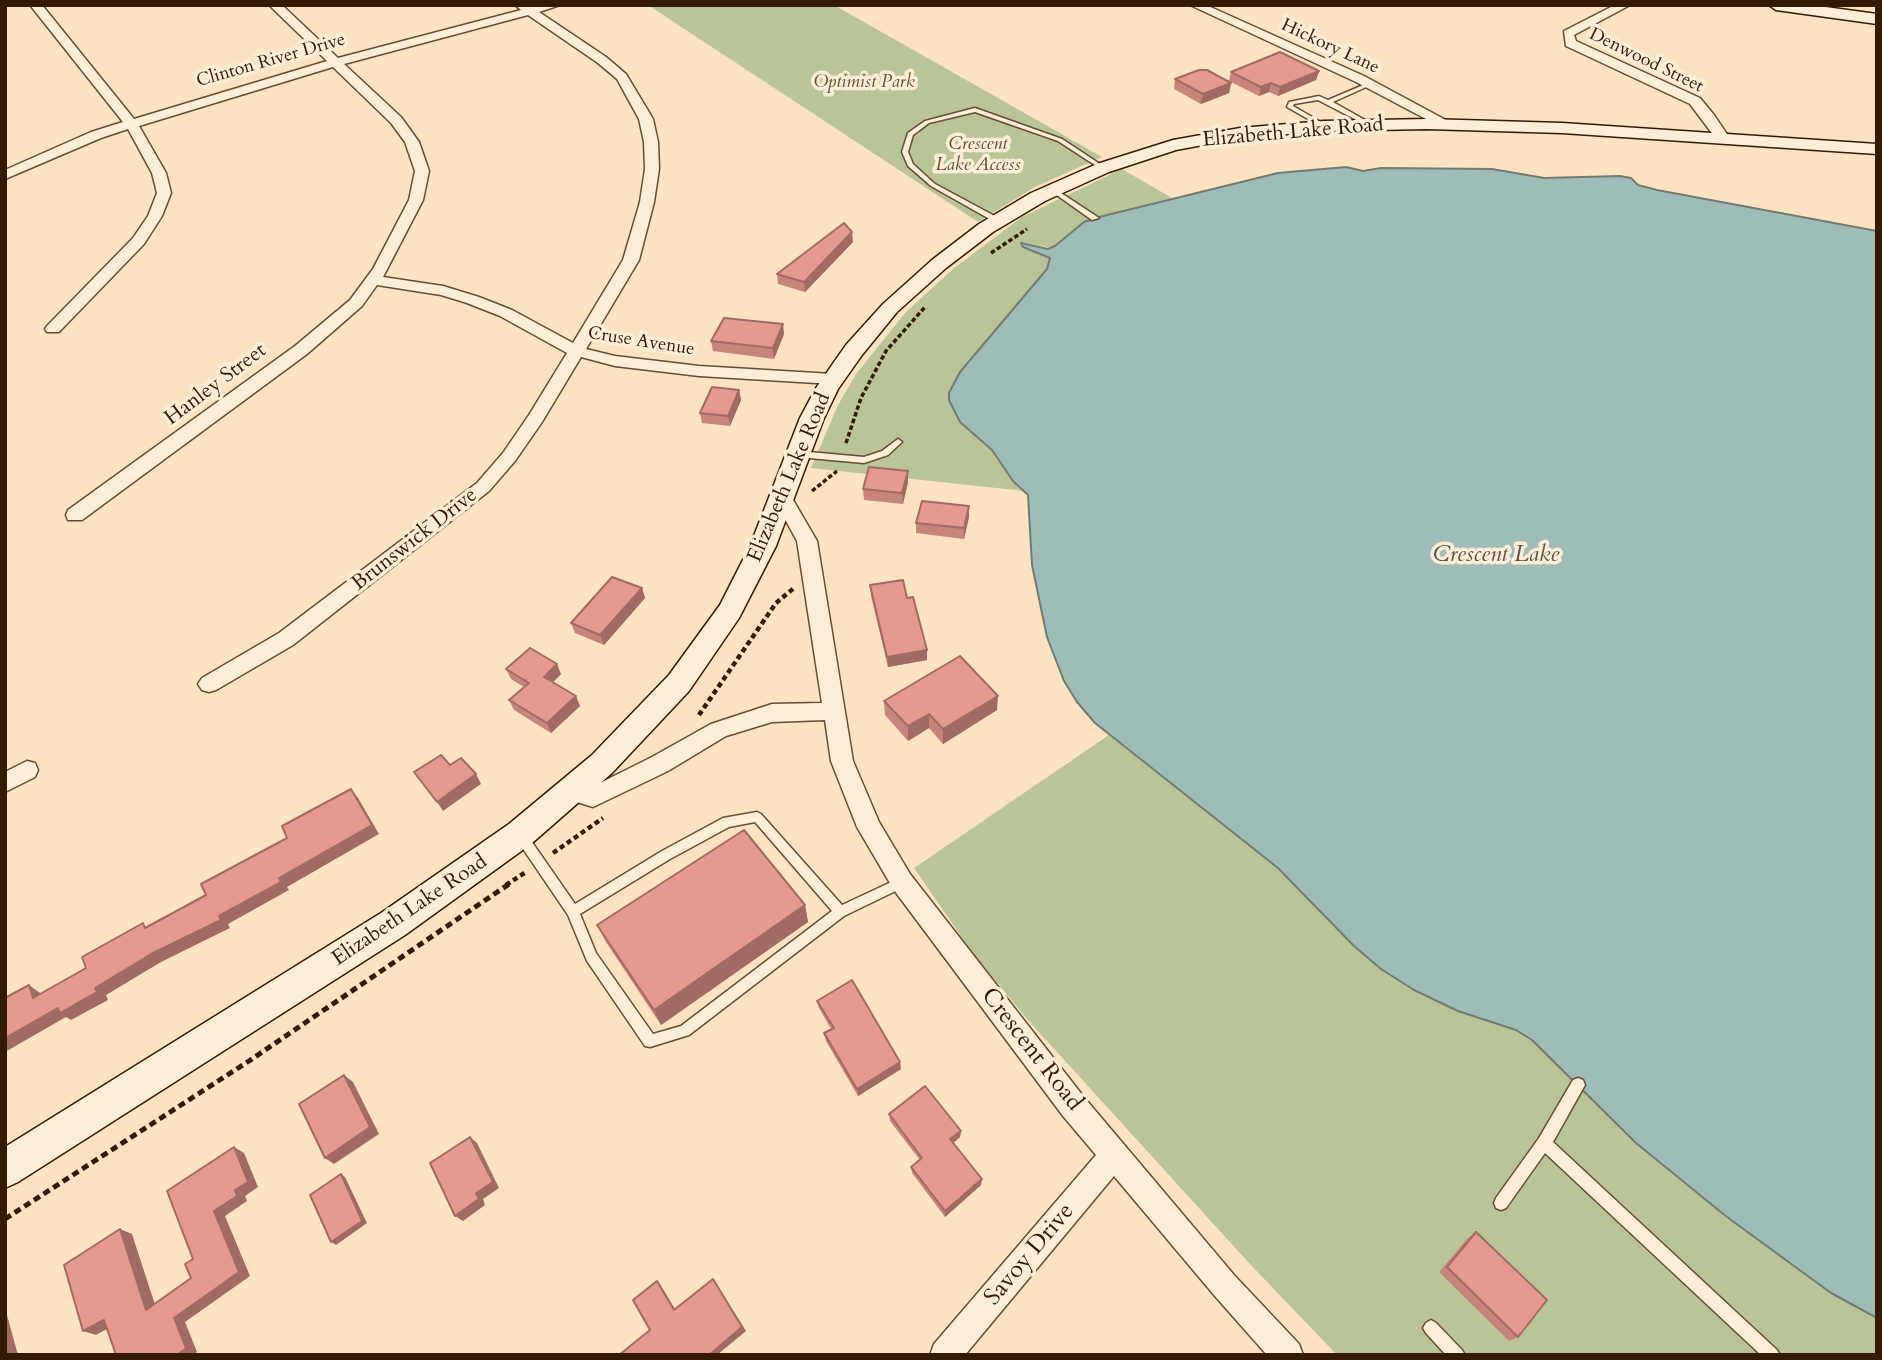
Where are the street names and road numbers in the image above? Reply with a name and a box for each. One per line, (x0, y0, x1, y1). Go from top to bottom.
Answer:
street label: Hickory Lane (1278, 15, 1382, 79)
street label: Denwood Street (1585, 24, 1707, 98)
street label: Clinton River Drive (194, 29, 348, 93)
street label: Elizabeth Lake Road (1201, 113, 1385, 153)
street label: Cruse Avenue (586, 323, 696, 361)
street label: Hanley Street (160, 339, 272, 431)
street label: Elizabeth Lake Road (743, 389, 837, 567)
street label: Brunswick Drive (347, 483, 483, 597)
street label: Elizabeth Lake Road (328, 850, 492, 972)
street label: Crescent Road (974, 983, 1088, 1117)
street label: Savoy Drive (979, 1198, 1081, 1312)

